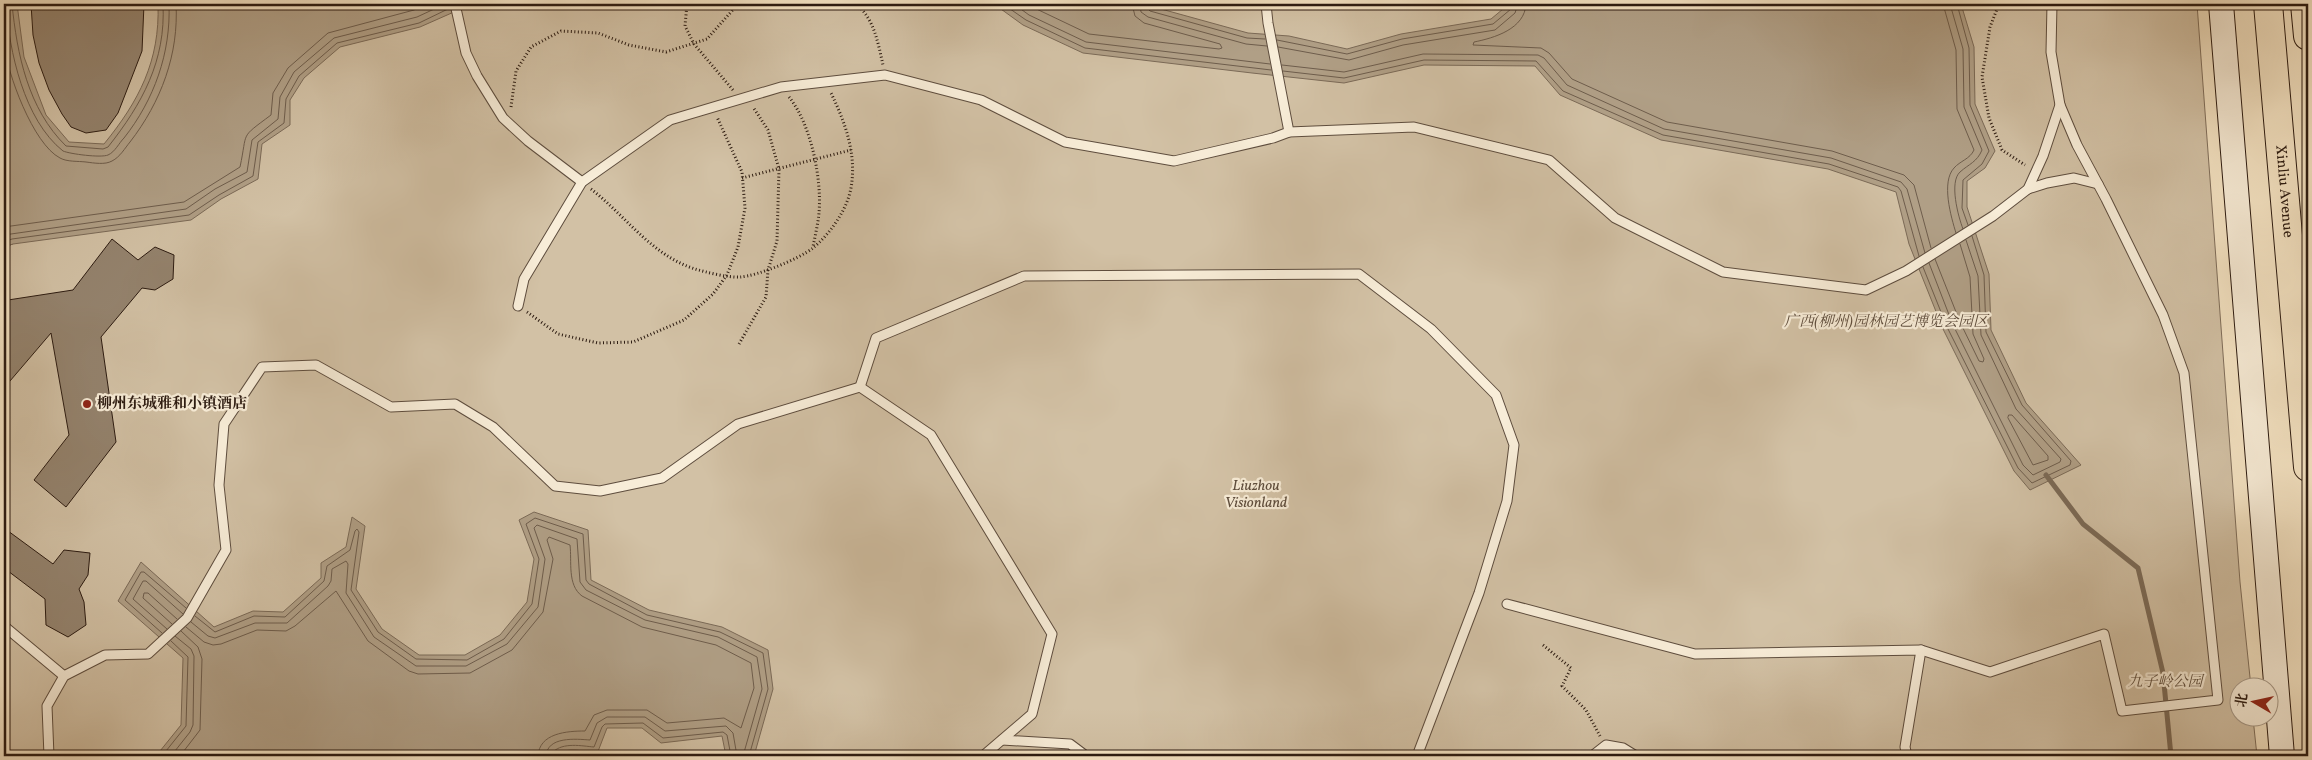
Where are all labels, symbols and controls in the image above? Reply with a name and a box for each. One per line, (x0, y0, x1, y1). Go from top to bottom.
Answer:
street label: Xinliu Avenue (2270, 144, 2299, 239)
park label: 广西(柳州)园林园艺博览会园区 (1784, 312, 1990, 333)
place label: 柳州东城雅和小镇酒店 (97, 394, 247, 415)
marker: 柳州东城雅和小镇酒店 (81, 398, 93, 410)
park label: Liuzhou Visionland (1225, 476, 1287, 514)
park label: 九子岭公园 (2127, 672, 2204, 693)
north arrow (2230, 678, 2280, 728)
text: 北 (2232, 692, 2253, 709)

